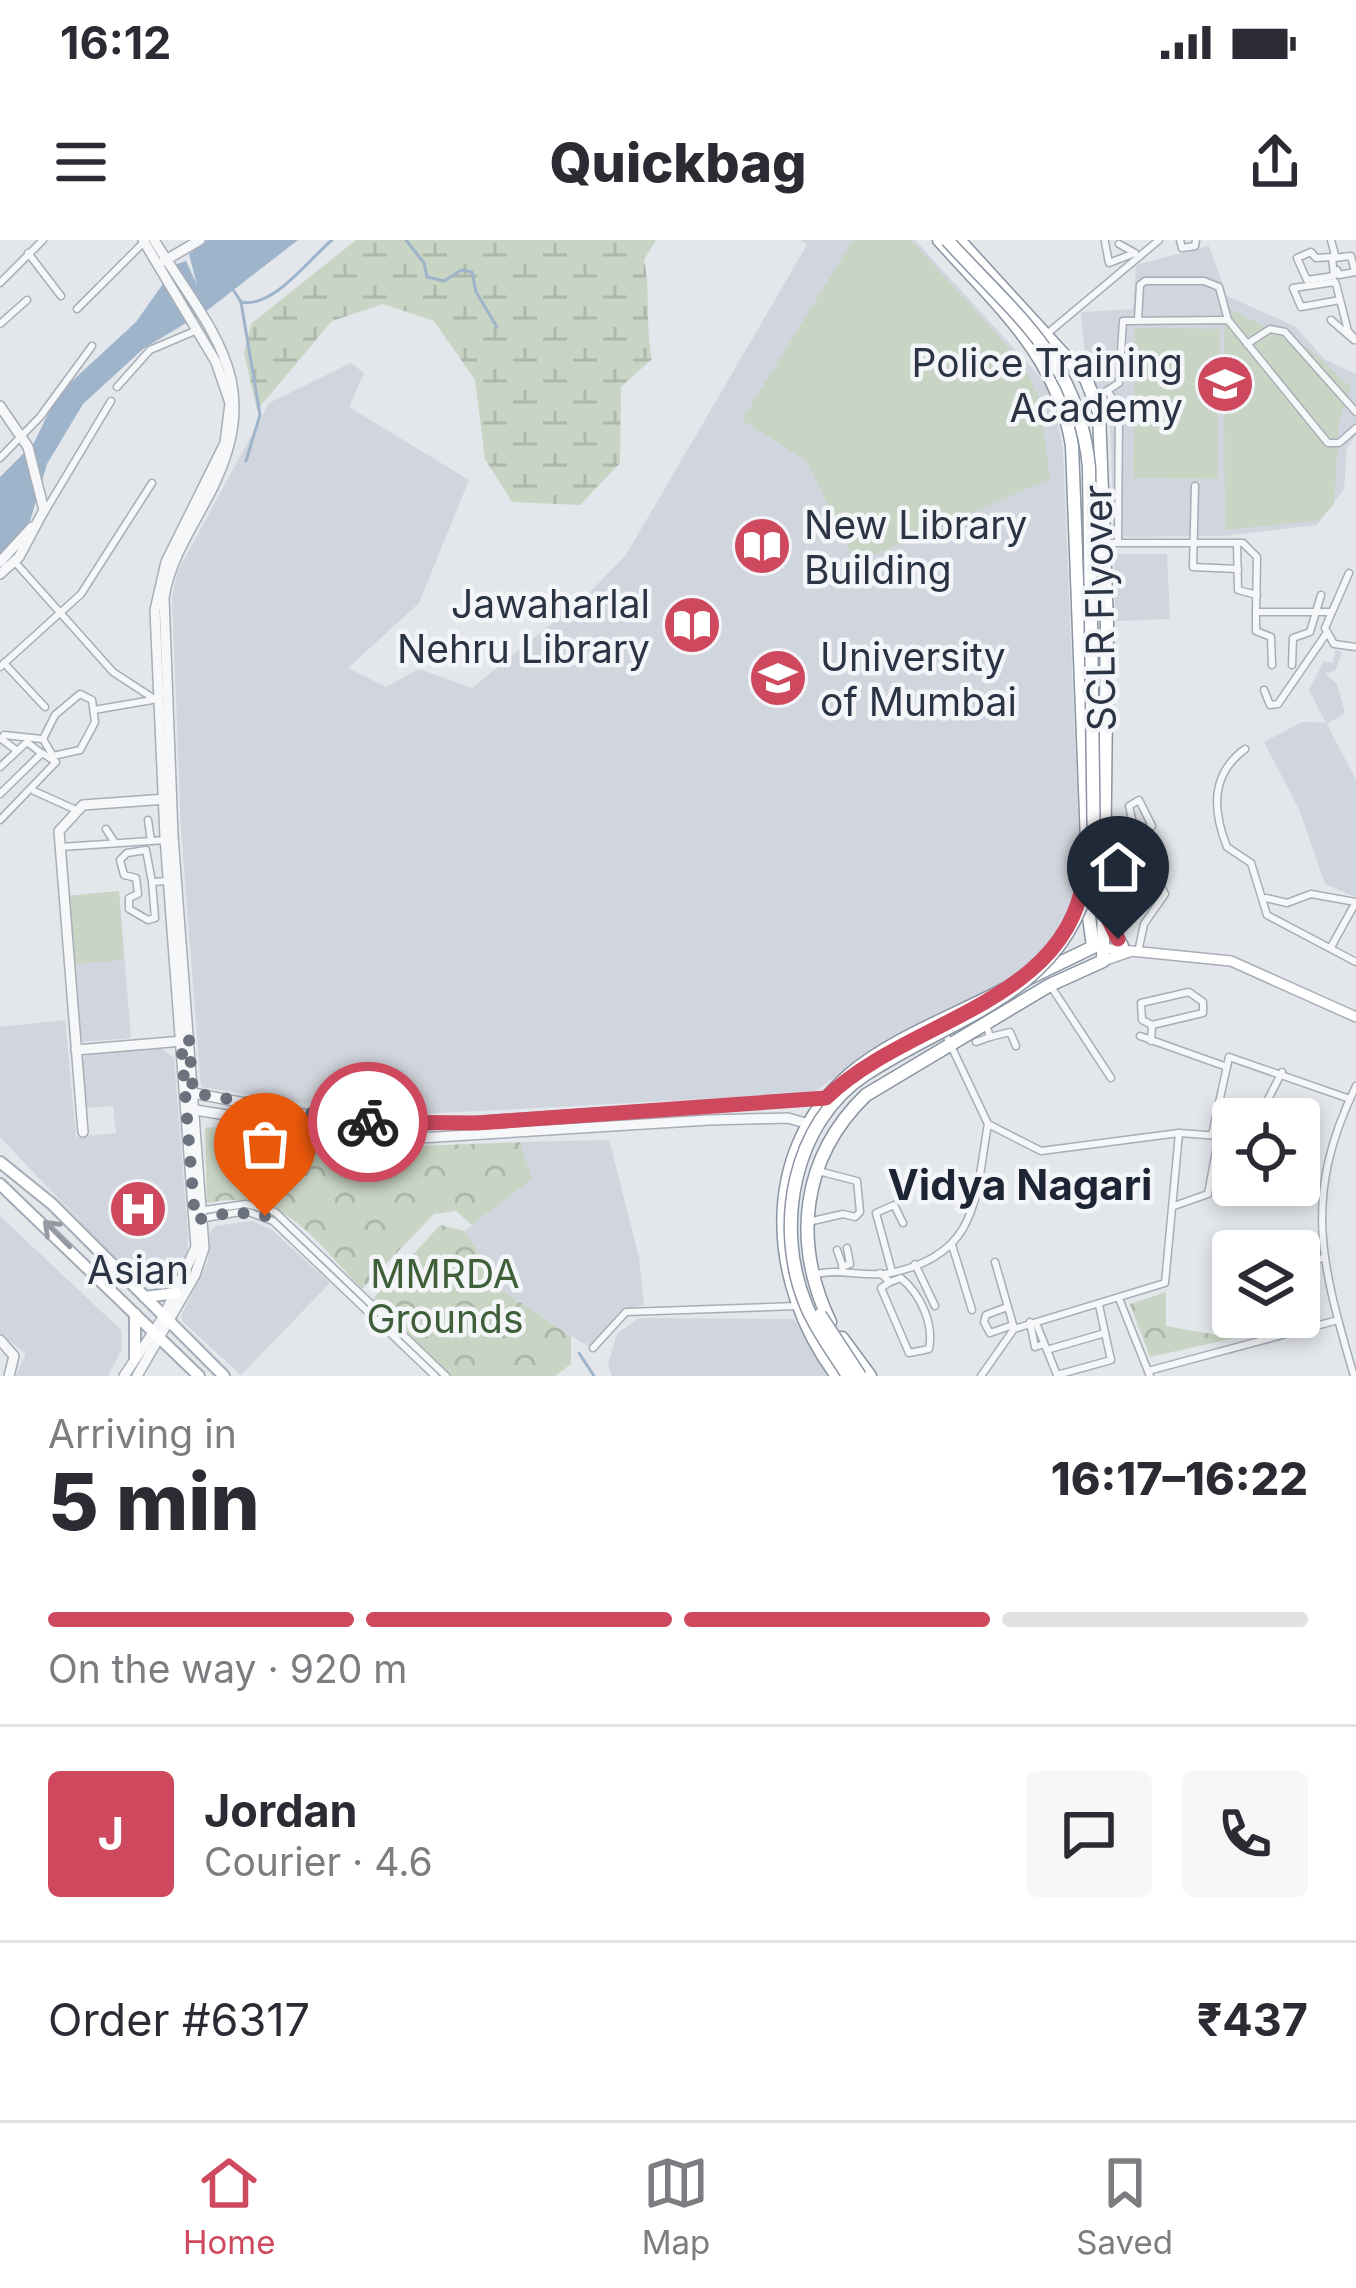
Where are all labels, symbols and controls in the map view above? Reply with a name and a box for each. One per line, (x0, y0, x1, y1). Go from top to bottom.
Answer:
text: 16:12 (60, 15, 171, 70)
icon: menu (48, 129, 114, 195)
icon: share (1242, 129, 1308, 195)
text: Quickbag (549, 130, 807, 195)
place label: Police Training Academy (912, 339, 1183, 431)
school or university icon: Police Training Academy (1194, 353, 1256, 415)
street label: SCLR Flyover (1073, 484, 1125, 732)
place label: New Library Building (804, 501, 1027, 593)
library icon: New Library Building (731, 515, 793, 577)
place label: Jawaharlal Nehru Library (397, 580, 650, 672)
library icon: Jawaharlal Nehru Library (661, 594, 723, 656)
place label: University of Mumbai (820, 633, 1017, 725)
school or university icon: University of Mumbai (747, 647, 809, 709)
pin (1067, 816, 1169, 939)
icon: home (1085, 834, 1151, 900)
courier (308, 1062, 428, 1182)
icon: bike (335, 1089, 401, 1155)
pin (214, 1093, 316, 1216)
map controls (1212, 1098, 1320, 1338)
button: locate (1212, 1098, 1320, 1206)
icon: bag (232, 1111, 298, 1177)
district label: Vidya Nagari (888, 1159, 1152, 1210)
hospital icon: Asian (107, 1178, 169, 1240)
one-way arrow (43, 1220, 72, 1249)
button: layers (1212, 1230, 1320, 1338)
place label: Asian (87, 1246, 189, 1293)
park label: MMRDA Grounds (366, 1250, 524, 1342)
text: Arriving in (48, 1410, 237, 1457)
text: 16:17–16:22 (1051, 1451, 1308, 1506)
text: 5 min (48, 1454, 260, 1549)
text: On the way · 920 m (48, 1645, 407, 1692)
button: chat (1026, 1771, 1152, 1897)
button: phone (1182, 1771, 1308, 1897)
text: Jordan (204, 1783, 358, 1838)
text: J (98, 1806, 124, 1861)
text: Courier · 4.6 (204, 1838, 433, 1885)
text: Order #6317 (48, 1992, 310, 2047)
text: ₹437 (1197, 1992, 1308, 2047)
tab: Home (183, 2150, 276, 2262)
tab: Map (642, 2150, 710, 2262)
tab: Saved (1076, 2150, 1173, 2262)

